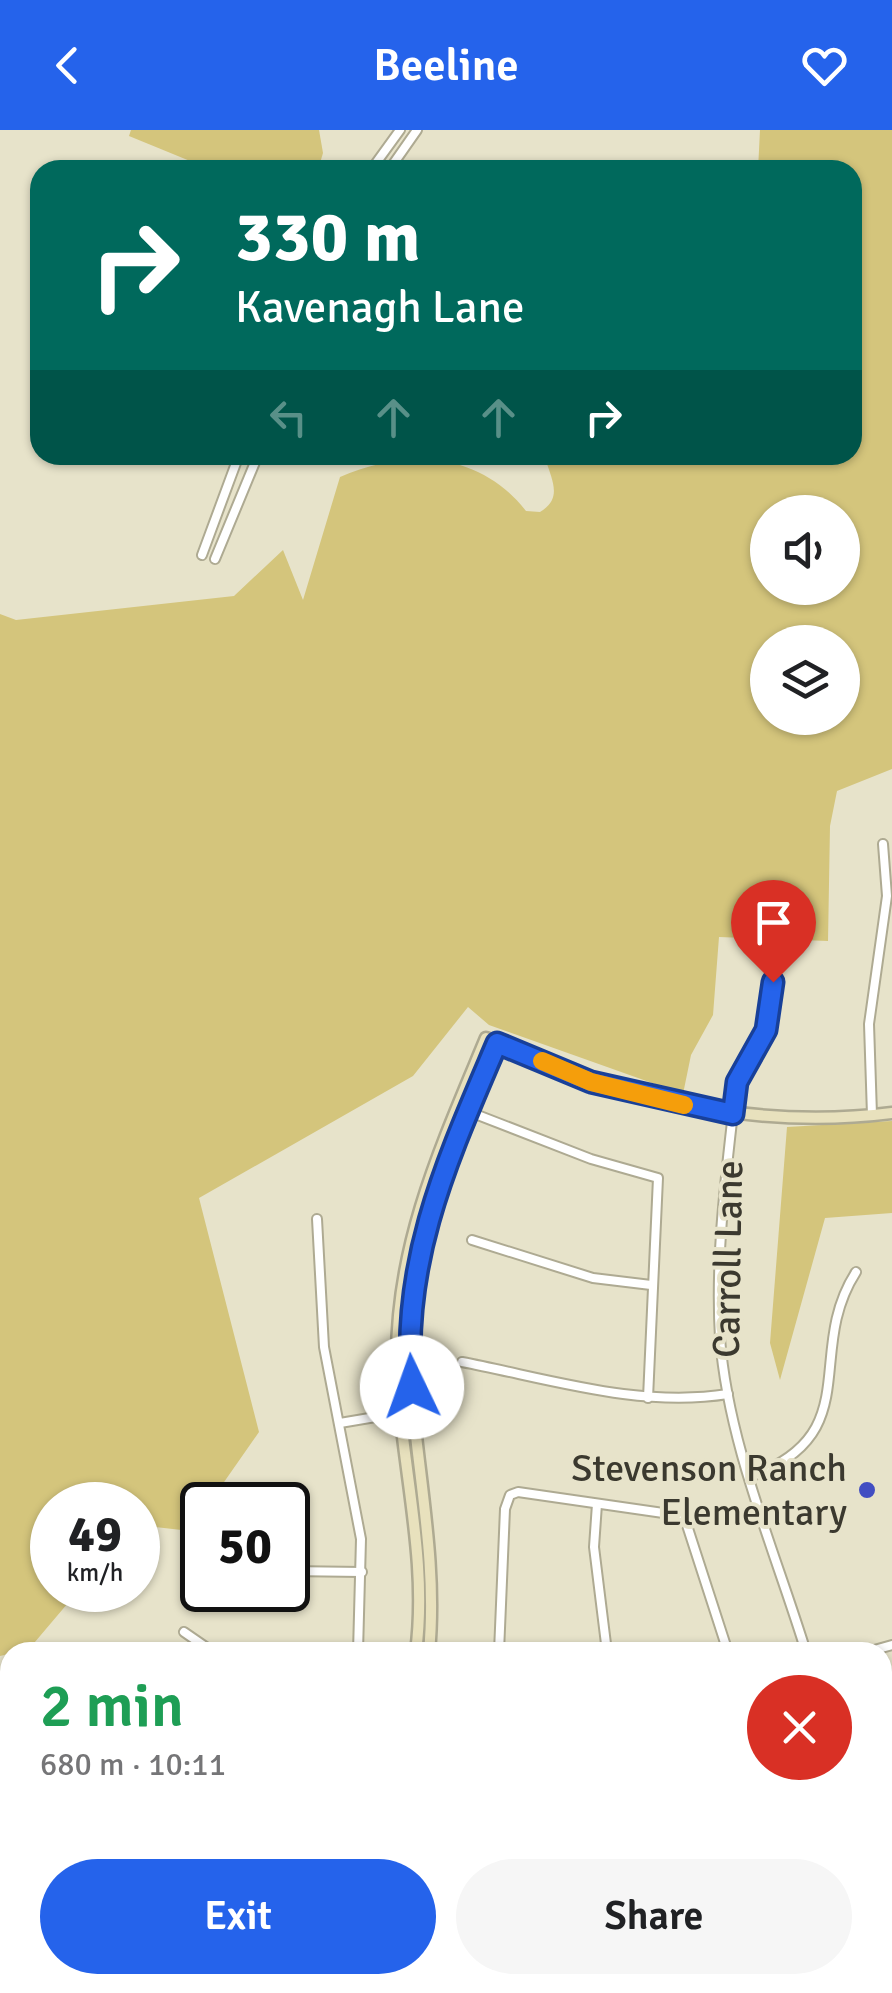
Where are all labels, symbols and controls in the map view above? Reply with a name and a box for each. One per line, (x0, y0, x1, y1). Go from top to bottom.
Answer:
icon: back (40, 38, 95, 93)
text: Beeline (373, 38, 519, 93)
icon: heart (797, 38, 852, 93)
text: 330 m (235, 194, 420, 280)
icon: right (70, 200, 200, 330)
text: Kavenagh Lane (235, 280, 525, 335)
icon: left (261, 390, 316, 445)
icon: ahead (366, 390, 421, 445)
icon: ahead (471, 390, 526, 445)
icon: right (576, 390, 631, 445)
map controls (750, 495, 860, 735)
button: sound (750, 495, 860, 605)
button: layers (750, 625, 860, 735)
pin (731, 880, 816, 983)
icon: arrive (746, 895, 801, 950)
street label: Carroll Lane (703, 1160, 753, 1358)
position arrow (360, 1335, 464, 1439)
place label: Stevenson Ranch Elementary (571, 1445, 847, 1536)
marker: Stevenson Ranch Elementary (856, 1479, 878, 1501)
speed limit sign: 50 (180, 1482, 310, 1612)
text: 49 (68, 1504, 122, 1566)
text: km/h (67, 1557, 123, 1588)
text: 2 min (40, 1670, 184, 1744)
button: close (747, 1675, 852, 1780)
text: 680 m · 10:11 (40, 1745, 226, 1784)
button: Exit (40, 1859, 436, 1974)
button: Share (456, 1859, 852, 1974)

